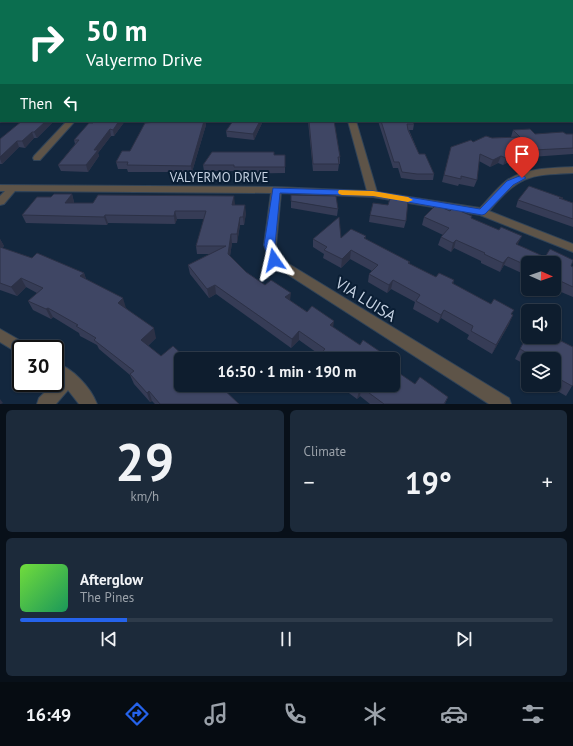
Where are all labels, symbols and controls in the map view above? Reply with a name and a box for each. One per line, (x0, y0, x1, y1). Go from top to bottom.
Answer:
text: 50 m (86, 12, 147, 49)
icon: right (20, 16, 72, 68)
text: Valyermo Drive (86, 48, 202, 71)
icon: left (60, 92, 82, 114)
text: Then (20, 94, 52, 113)
pin (505, 137, 539, 178)
icon: arrive (511, 143, 533, 165)
street label: VALYERMO DRIVE (169, 169, 268, 186)
position arrow (253, 239, 295, 281)
north arrow (521, 256, 561, 296)
map controls (521, 256, 561, 392)
street label: VIA LUISA (331, 272, 401, 326)
button: sound (521, 304, 561, 344)
speed limit sign: 30 (12, 340, 64, 392)
button: layers (521, 352, 561, 392)
text: 16:50 · 1 min · 190 m (218, 362, 356, 381)
text: 29 (115, 428, 174, 495)
text: Climate (304, 443, 346, 460)
text: 19° (405, 463, 452, 502)
text: − (304, 468, 315, 496)
text: + (542, 468, 553, 496)
text: km/h (131, 488, 159, 505)
text: Afterglow (80, 570, 143, 589)
text: The Pines (80, 589, 134, 606)
icon: previous (98, 628, 120, 650)
icon: pause (275, 628, 297, 650)
icon: next (453, 628, 475, 650)
icon: directions (123, 700, 151, 728)
icon: music (202, 700, 230, 728)
icon: phone (281, 700, 309, 728)
icon: climate (361, 700, 389, 728)
icon: car (440, 700, 468, 728)
icon: filters (519, 700, 547, 728)
text: 16:49 (26, 703, 71, 726)

